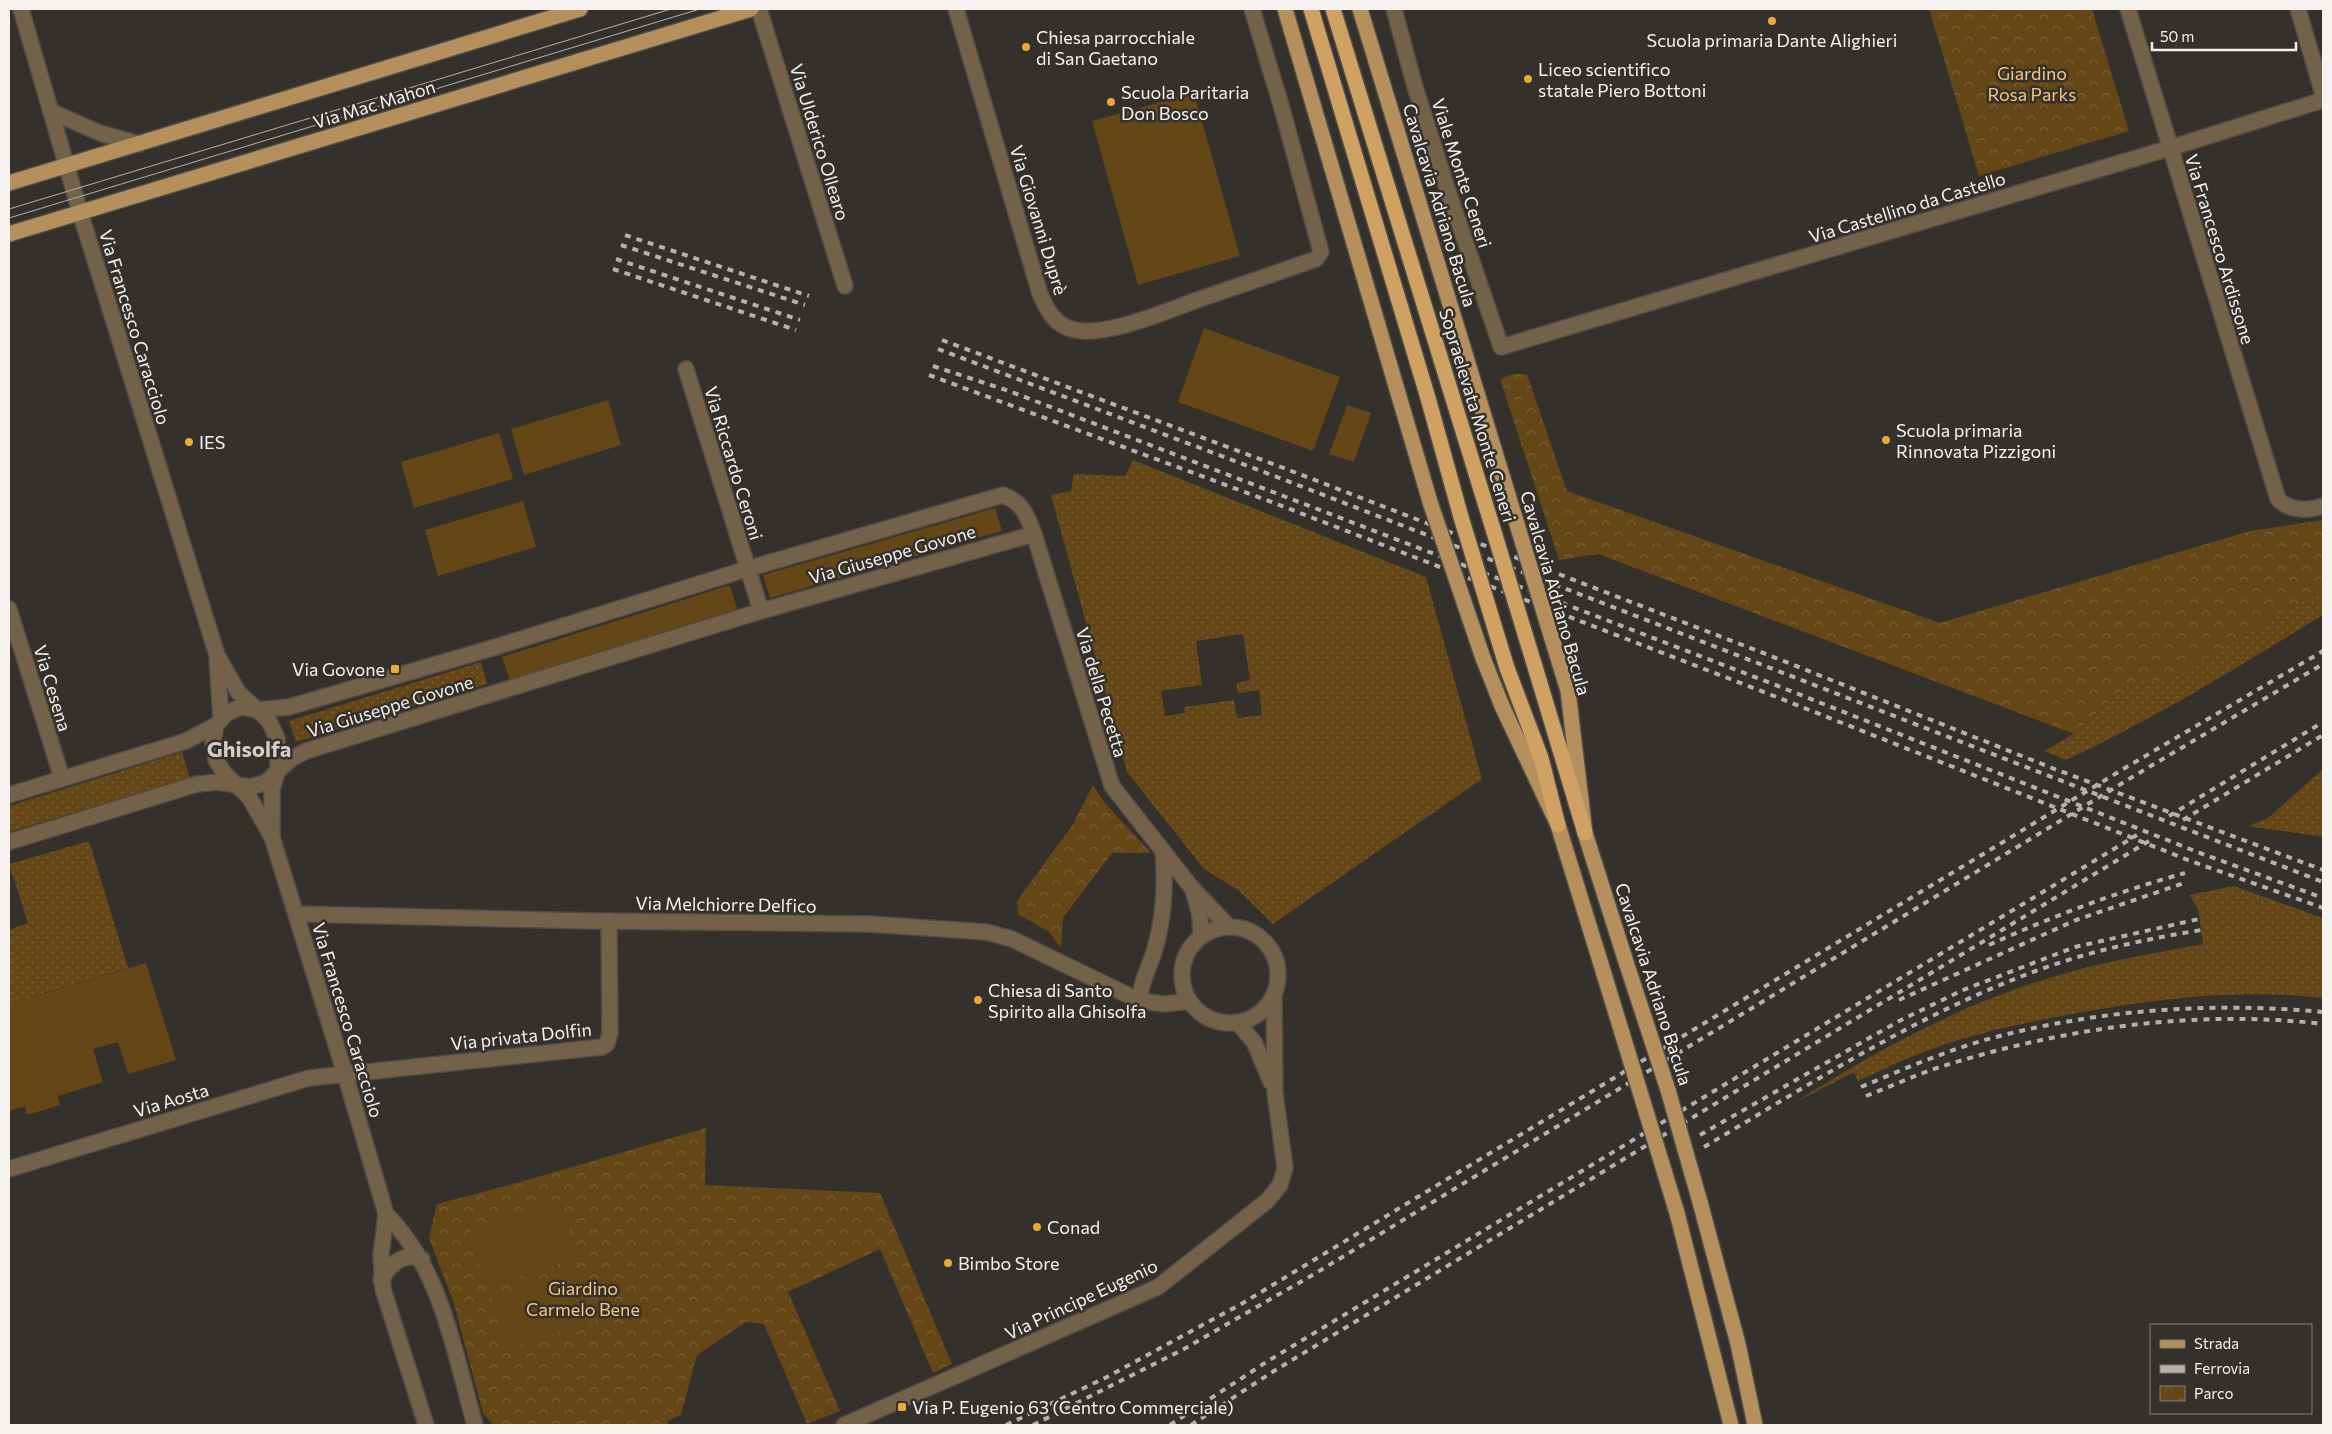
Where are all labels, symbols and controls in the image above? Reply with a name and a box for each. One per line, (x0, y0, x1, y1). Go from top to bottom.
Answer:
marker: Scuola primaria Dante Alighieri (1766, 15, 1778, 27)
scale bar (2152, 20, 2296, 52)
place label: Chiesa parrocchiale di San Gaetano (1036, 26, 1195, 69)
text: 50 m (2160, 27, 2194, 45)
place label: Scuola primaria Dante Alighieri (1647, 29, 1897, 51)
marker: Chiesa parrocchiale di San Gaetano (1020, 41, 1032, 53)
place label: Liceo scientifico statale Piero Bottoni (1538, 58, 1706, 101)
street label: Via Ulderico Ollearo (786, 61, 854, 223)
park label: Giardino Rosa Parks (1988, 62, 2076, 105)
marker: Liceo scientifico statale Piero Bottoni (1522, 73, 1534, 85)
street label: Via Mac Mahon (310, 75, 438, 133)
place label: Scuola Paritaria Don Bosco (1121, 81, 1249, 124)
marker: Scuola Paritaria Don Bosco (1105, 96, 1117, 108)
street label: Viale Monte Ceneri (1427, 96, 1497, 250)
street label: Cavalcavia Adriano Bacula (1399, 101, 1481, 309)
street label: Via Giovanni Duprè (1006, 142, 1072, 298)
street label: Via Francesco Ardissone (2181, 151, 2259, 347)
street label: Via Castellino da Castello (1806, 167, 2008, 247)
street label: Via Francesco Caracciolo (95, 227, 175, 427)
street label: Sopraelevata Monte Ceneri (1435, 305, 1521, 525)
street label: Via Riccardo Ceroni (700, 383, 768, 543)
place label: Scuola primaria Rinnovata Pizzigoni (1896, 419, 2056, 462)
place label: IES (199, 431, 225, 453)
marker: Scuola primaria Rinnovata Pizzigoni (1880, 434, 1892, 446)
marker: IES (183, 436, 195, 448)
street label: Cavalcavia Adriano Bacula (1516, 488, 1596, 698)
street label: Via Giuseppe Govone (806, 520, 978, 588)
street label: Via della Pecetta (1072, 624, 1132, 760)
street label: Via Cesena (29, 642, 77, 734)
place label: Via Govone (292, 658, 385, 680)
marker: Via Govone (389, 663, 401, 675)
street label: Via Giuseppe Govone (304, 670, 476, 742)
district label: Ghisolfa (207, 735, 291, 762)
street label: Cavalcavia Adriano Bacula (1611, 880, 1697, 1088)
street label: Via Melchiorre Delfico (635, 891, 817, 917)
street label: Via Francesco Caracciolo (308, 920, 388, 1120)
place label: Chiesa di Santo Spirito alla Ghisolfa (988, 979, 1147, 1022)
marker: Chiesa di Santo Spirito alla Ghisolfa (972, 994, 984, 1006)
street label: Via privata Dolfin (449, 1018, 593, 1054)
street label: Via Aosta (131, 1078, 211, 1122)
place label: Conad (1047, 1216, 1100, 1238)
marker: Conad (1031, 1221, 1043, 1233)
place label: Bimbo Store (958, 1252, 1060, 1274)
street label: Via Principe Eugenio (1001, 1254, 1161, 1344)
marker: Bimbo Store (942, 1257, 954, 1269)
park label: Giardino Carmelo Bene (526, 1277, 640, 1320)
legend (2150, 1324, 2312, 1414)
text: Strada (2194, 1334, 2239, 1352)
text: Ferrovia (2194, 1359, 2250, 1377)
text: Parco (2194, 1384, 2233, 1402)
place label: Via P. Eugenio 63 (Centro Commerciale) (912, 1396, 1234, 1418)
marker: Via P. Eugenio 63 (Centro Commerciale) (896, 1401, 908, 1413)

